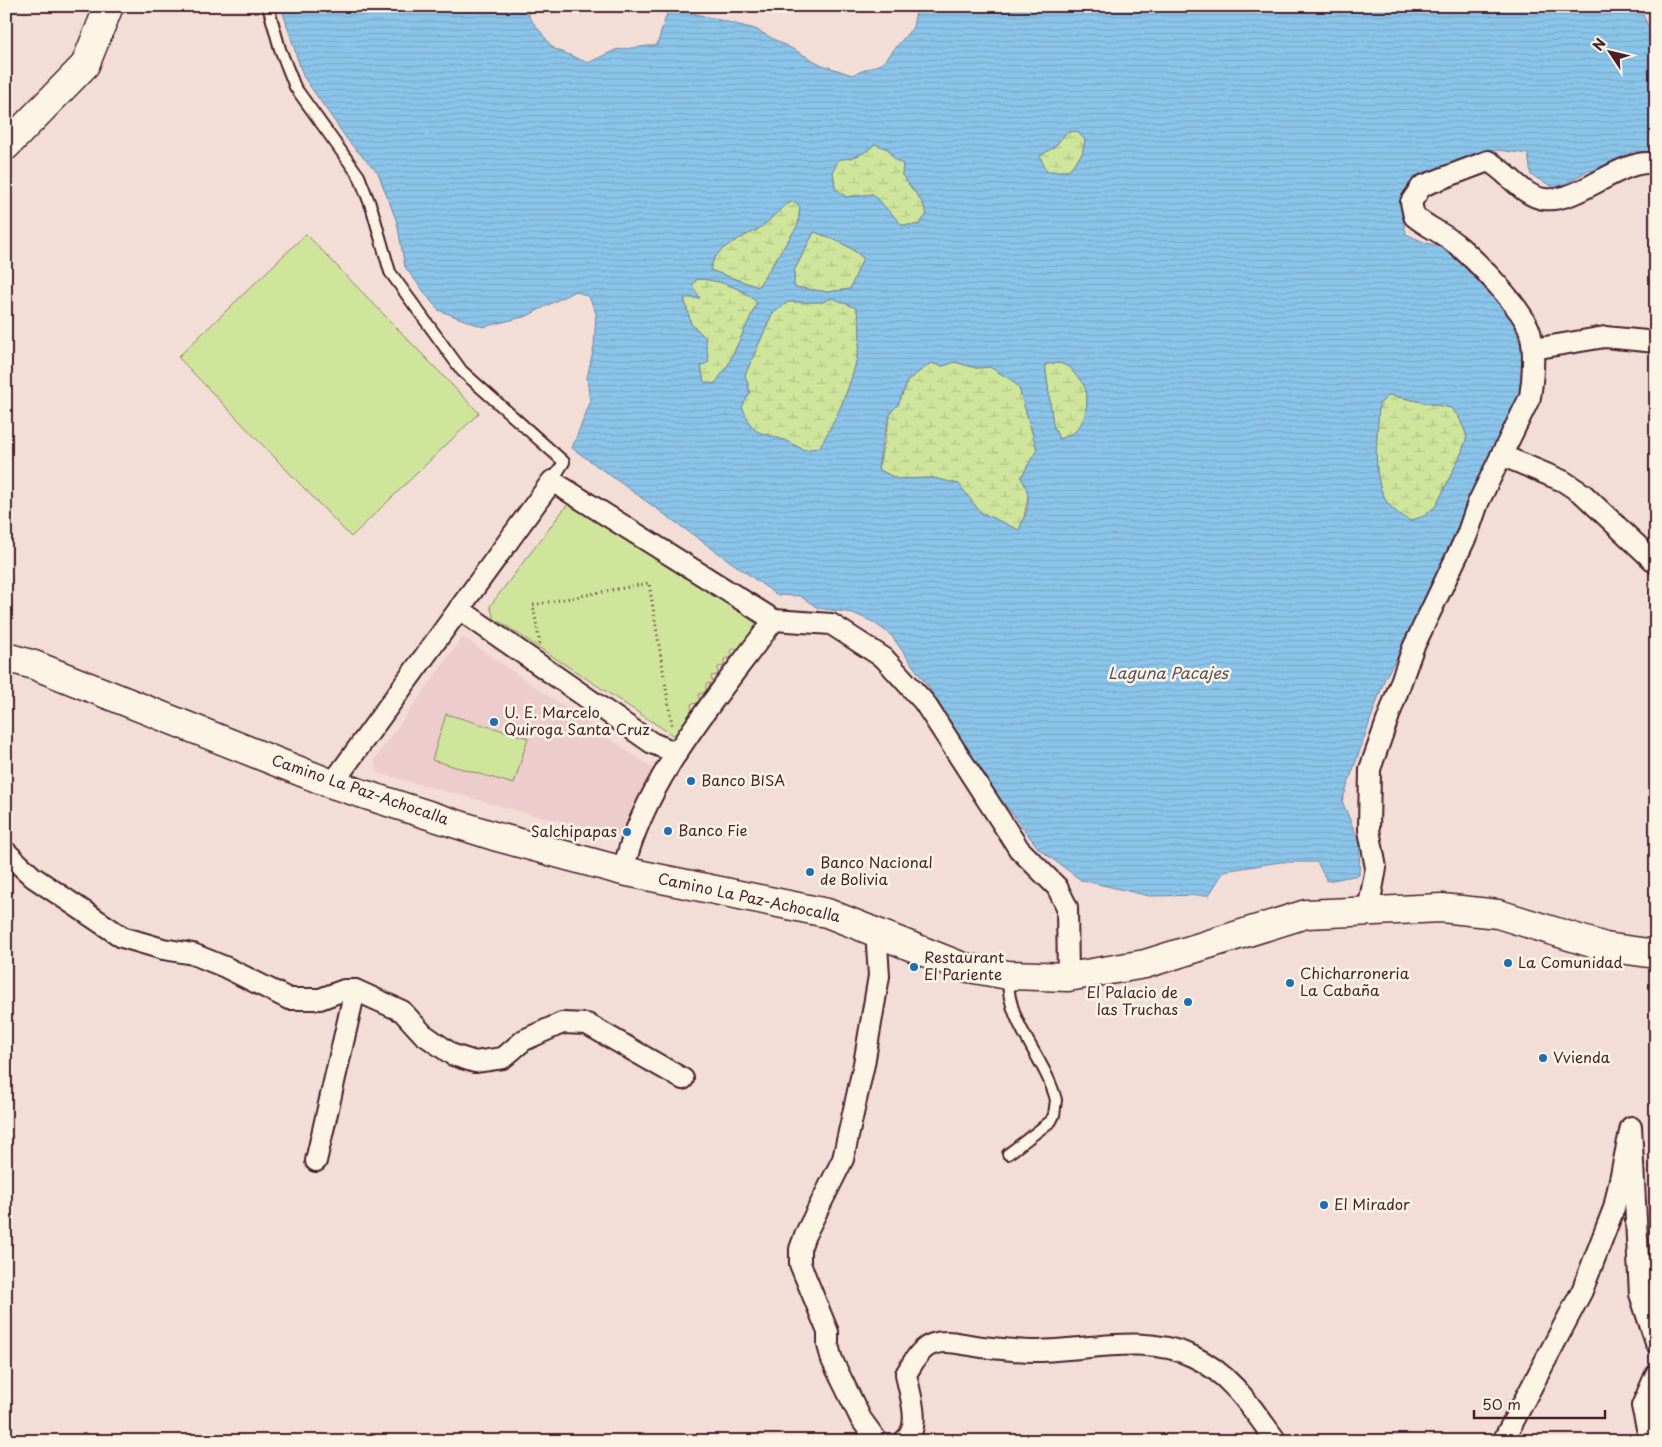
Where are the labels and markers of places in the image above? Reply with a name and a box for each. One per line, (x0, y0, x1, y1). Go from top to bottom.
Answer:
place label: U. E. Marcelo Quiroga Santa Cruz (504, 700, 650, 740)
marker: U. E. Marcelo Quiroga Santa Cruz (488, 716, 500, 728)
place label: Banco BISA (701, 768, 785, 791)
marker: Banco BISA (685, 775, 697, 787)
place label: Banco Fie (678, 818, 748, 841)
place label: Salchipapas (531, 819, 617, 842)
marker: Banco Fie (662, 825, 674, 837)
marker: Salchipapas (621, 826, 633, 838)
place label: Banco Nacional de Bolivia (820, 850, 933, 890)
marker: Banco Nacional de Bolivia (804, 866, 816, 878)
place label: Restaurant El Pariente (924, 945, 1004, 985)
place label: La Comunidad (1518, 950, 1623, 973)
marker: La Comunidad (1502, 957, 1514, 969)
marker: Restaurant El Pariente (908, 961, 920, 973)
place label: Chicharroneria La Cabaña (1300, 961, 1410, 1001)
marker: Chicharroneria La Cabaña (1284, 977, 1296, 989)
place label: El Palacio de las Truchas (1086, 980, 1178, 1020)
marker: El Palacio de las Truchas (1182, 996, 1194, 1008)
place label: Vvienda (1553, 1045, 1611, 1068)
marker: Vvienda (1537, 1052, 1549, 1064)
place label: El Mirador (1334, 1192, 1410, 1215)
marker: El Mirador (1318, 1199, 1330, 1211)

